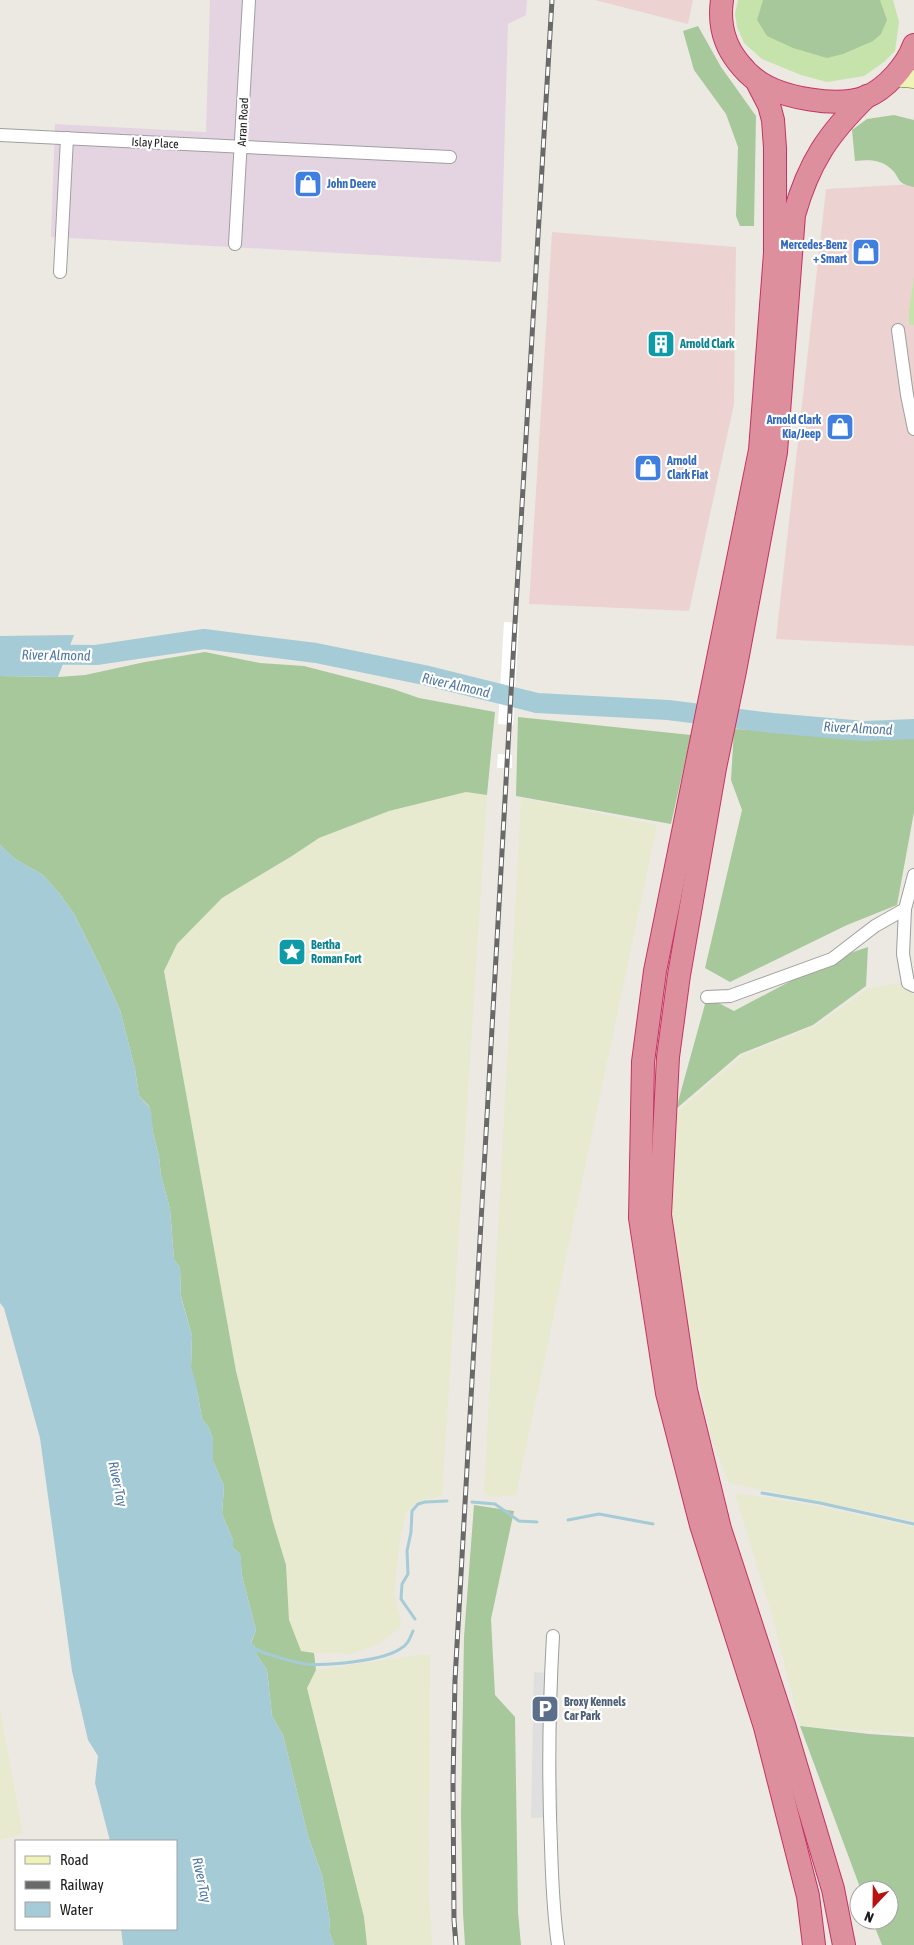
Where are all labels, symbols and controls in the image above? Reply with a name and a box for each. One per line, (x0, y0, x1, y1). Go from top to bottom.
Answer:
street label: Arran Road (235, 97, 251, 147)
street label: Islay Place (131, 135, 179, 151)
shop icon: John Deere (293, 169, 323, 199)
place label: John Deere (326, 177, 377, 191)
shop icon: Mercedes-Benz + Smart (851, 237, 881, 267)
place label: Mercedes-Benz + Smart (780, 238, 848, 266)
building icon: Arnold Clark (646, 329, 676, 359)
place label: Arnold Clark (679, 337, 735, 351)
shop icon: Arnold Clark Kia/Jeep (825, 412, 855, 442)
place label: Arnold Clark Kia/Jeep (766, 413, 822, 441)
shop icon: Arnold Clark Fiat (633, 453, 663, 483)
place label: Arnold Clark Fiat (666, 454, 709, 482)
water label: River Almond (21, 646, 91, 664)
water label: River Almond (421, 669, 492, 701)
water label: River Almond (823, 718, 893, 738)
place icon: Bertha Roman Fort (277, 937, 307, 967)
place label: Bertha Roman Fort (311, 938, 362, 966)
water label: River Tay (105, 1460, 131, 1508)
parking icon: Broxy Kennels Car Park (530, 1694, 560, 1724)
place label: Broxy Kennels Car Park (564, 1695, 627, 1723)
legend (15, 1840, 178, 1930)
text: Road (60, 1851, 89, 1868)
water label: River Tay (189, 1856, 215, 1904)
text: Railway (60, 1876, 104, 1893)
north arrow (849, 1880, 899, 1930)
text: Water (60, 1901, 93, 1918)
text: N (862, 1908, 876, 1926)

